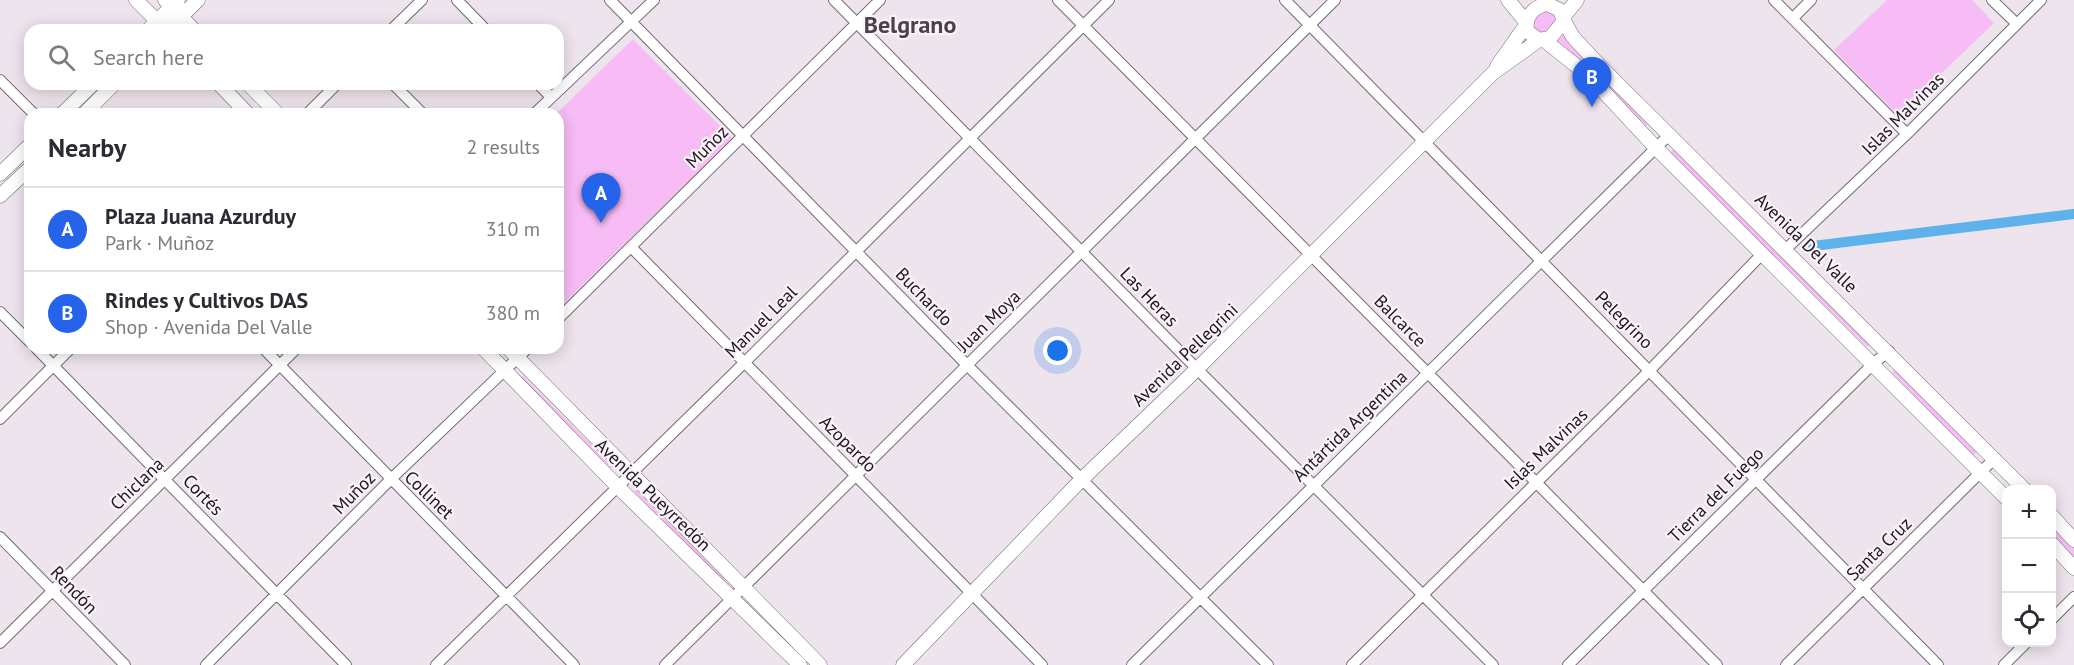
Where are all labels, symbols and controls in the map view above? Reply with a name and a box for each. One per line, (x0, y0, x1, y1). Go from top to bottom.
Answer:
district label: Belgrano (864, 9, 956, 40)
search box (24, 24, 564, 90)
icon: search (45, 41, 78, 74)
text: Search here (93, 43, 204, 71)
pin: B (1572, 57, 1612, 107)
street label: Islas Malvinas (1856, 67, 1949, 160)
street label: Muñoz (680, 120, 733, 173)
text: Nearby (48, 131, 126, 164)
text: 2 results (467, 134, 540, 160)
pin: A (582, 174, 620, 223)
street label: Avenida Del Valle (1750, 188, 1863, 297)
text: Plaza Juana Azurduy (105, 202, 296, 230)
text: A (61, 216, 74, 242)
text: 310 m (486, 216, 540, 242)
text: Park · Muñoz (105, 230, 214, 256)
street label: Las Heras (1115, 262, 1183, 331)
street label: Buchardo (891, 263, 958, 331)
street label: Manuel Leal (719, 280, 802, 363)
street label: Juan Moya (951, 285, 1025, 357)
text: Rindes y Cultivos DAS (105, 286, 308, 314)
street label: Pelegrino (1590, 286, 1658, 354)
street label: Balcarce (1369, 290, 1431, 352)
street label: Avenida Pellegrini (1127, 298, 1243, 411)
text: B (62, 300, 73, 326)
text: 380 m (486, 300, 540, 326)
text: Shop · Avenida Del Valle (105, 314, 312, 340)
your location (1043, 336, 1072, 365)
street label: Antártida Argentina (1287, 365, 1412, 486)
street label: Islas Malvinas (1499, 403, 1592, 494)
street label: Azopardo (815, 410, 882, 477)
street label: Avenida Pueyrredón (591, 433, 716, 556)
street label: Tierra del Fuego (1663, 442, 1768, 547)
street label: Chiclana (105, 452, 168, 515)
street label: Muñoz (327, 466, 380, 519)
street label: Collinet (400, 466, 459, 524)
street label: Cortés (178, 469, 229, 520)
map controls (2002, 485, 2056, 647)
button: + (2002, 485, 2056, 539)
street label: Santa Cruz (1841, 512, 1916, 585)
button: − (2002, 539, 2056, 593)
street label: Rendón (46, 561, 103, 619)
button: locate (2002, 593, 2056, 647)

